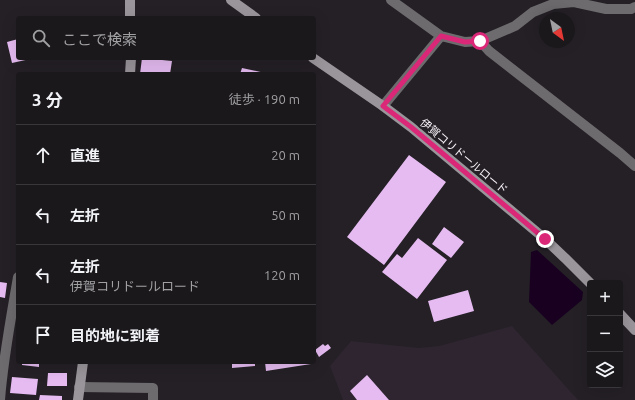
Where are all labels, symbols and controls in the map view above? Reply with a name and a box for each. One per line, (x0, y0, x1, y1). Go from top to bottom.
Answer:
north arrow (539, 12, 575, 48)
search box (16, 16, 316, 60)
icon: search (30, 27, 52, 49)
text: ここで検索 (62, 31, 137, 48)
route start (471, 32, 489, 50)
text: 3 分 (32, 90, 63, 109)
text: 徒歩 · 190 m (229, 92, 300, 106)
street label: 伊賀コリドールロード (418, 116, 510, 196)
icon: ahead (32, 144, 54, 166)
text: 直進 (70, 147, 100, 164)
text: 20 m (271, 148, 300, 162)
icon: left (32, 204, 54, 226)
text: 左折 (70, 207, 100, 224)
text: 50 m (271, 208, 300, 222)
route end (536, 230, 554, 248)
text: 左折 (70, 258, 100, 275)
icon: left (32, 264, 54, 286)
text: 120 m (264, 268, 300, 282)
text: 伊賀コリドールロード (70, 279, 200, 293)
map controls (587, 280, 623, 388)
button: + (587, 280, 623, 316)
button: − (587, 316, 623, 352)
icon: arrive (32, 324, 54, 346)
text: 目的地に到着 (70, 327, 160, 344)
button: layers (587, 352, 623, 388)

